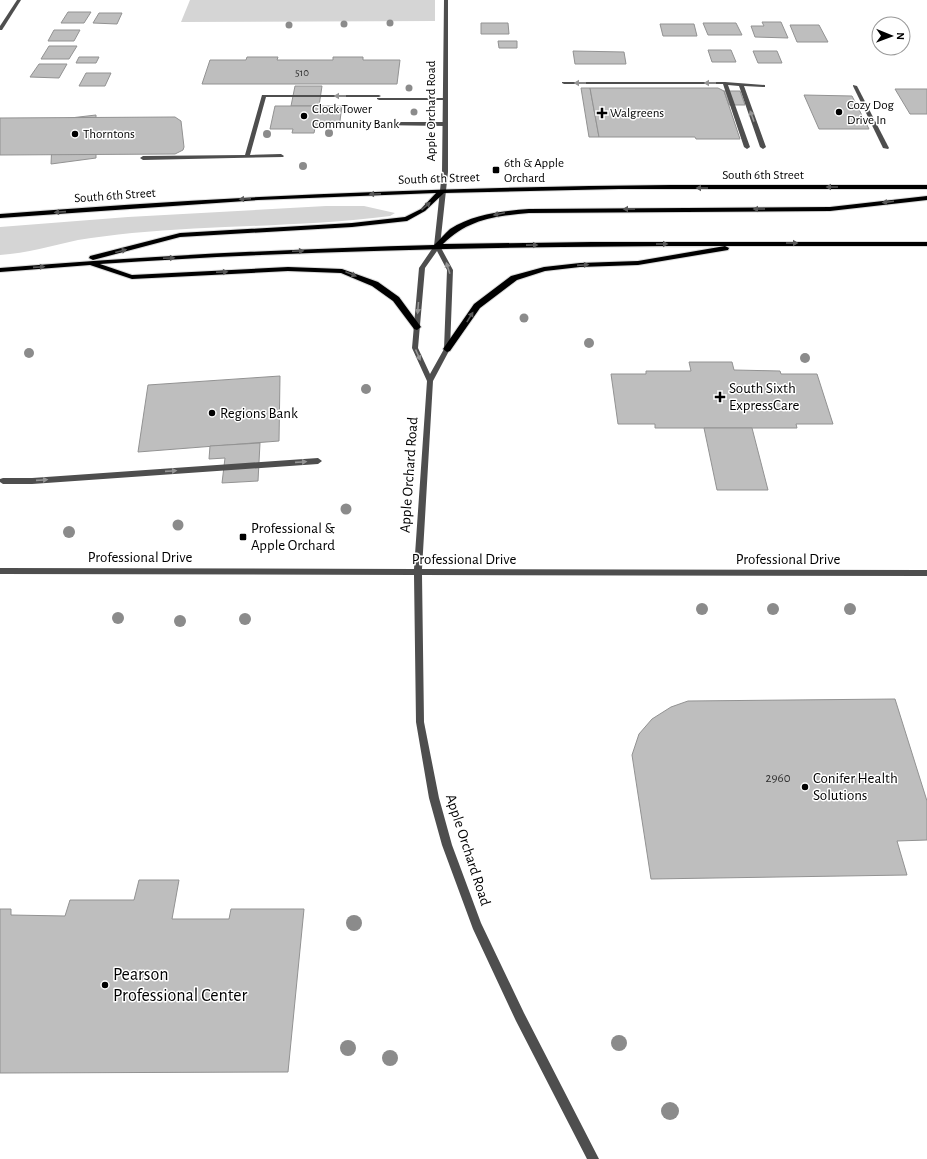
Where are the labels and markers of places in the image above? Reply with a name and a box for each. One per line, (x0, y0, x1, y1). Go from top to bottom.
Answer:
place label: Cozy Dog Drive In (847, 99, 895, 127)
place label: Clock Tower Community Bank (312, 103, 399, 131)
place label: Walgreens (610, 107, 664, 120)
marker: Cozy Dog Drive In (834, 107, 844, 117)
marker: Walgreens (597, 108, 607, 118)
marker: Clock Tower Community Bank (299, 111, 309, 121)
place label: Thorntons (83, 128, 135, 141)
marker: Thorntons (70, 129, 80, 139)
place label: 6th & Apple Orchard (504, 157, 564, 185)
marker: 6th & Apple Orchard (491, 165, 501, 175)
place label: South Sixth ExpressCare (729, 381, 799, 413)
marker: South Sixth ExpressCare (714, 391, 726, 403)
place label: Regions Bank (220, 406, 298, 421)
marker: Regions Bank (207, 408, 217, 418)
place label: Professional & Apple Orchard (251, 521, 335, 553)
marker: Professional & Apple Orchard (238, 532, 248, 542)
place label: Conifer Health Solutions (813, 771, 898, 803)
marker: Conifer Health Solutions (800, 782, 810, 792)
place label: Pearson Professional Center (113, 966, 248, 1005)
marker: Pearson Professional Center (100, 980, 110, 990)

